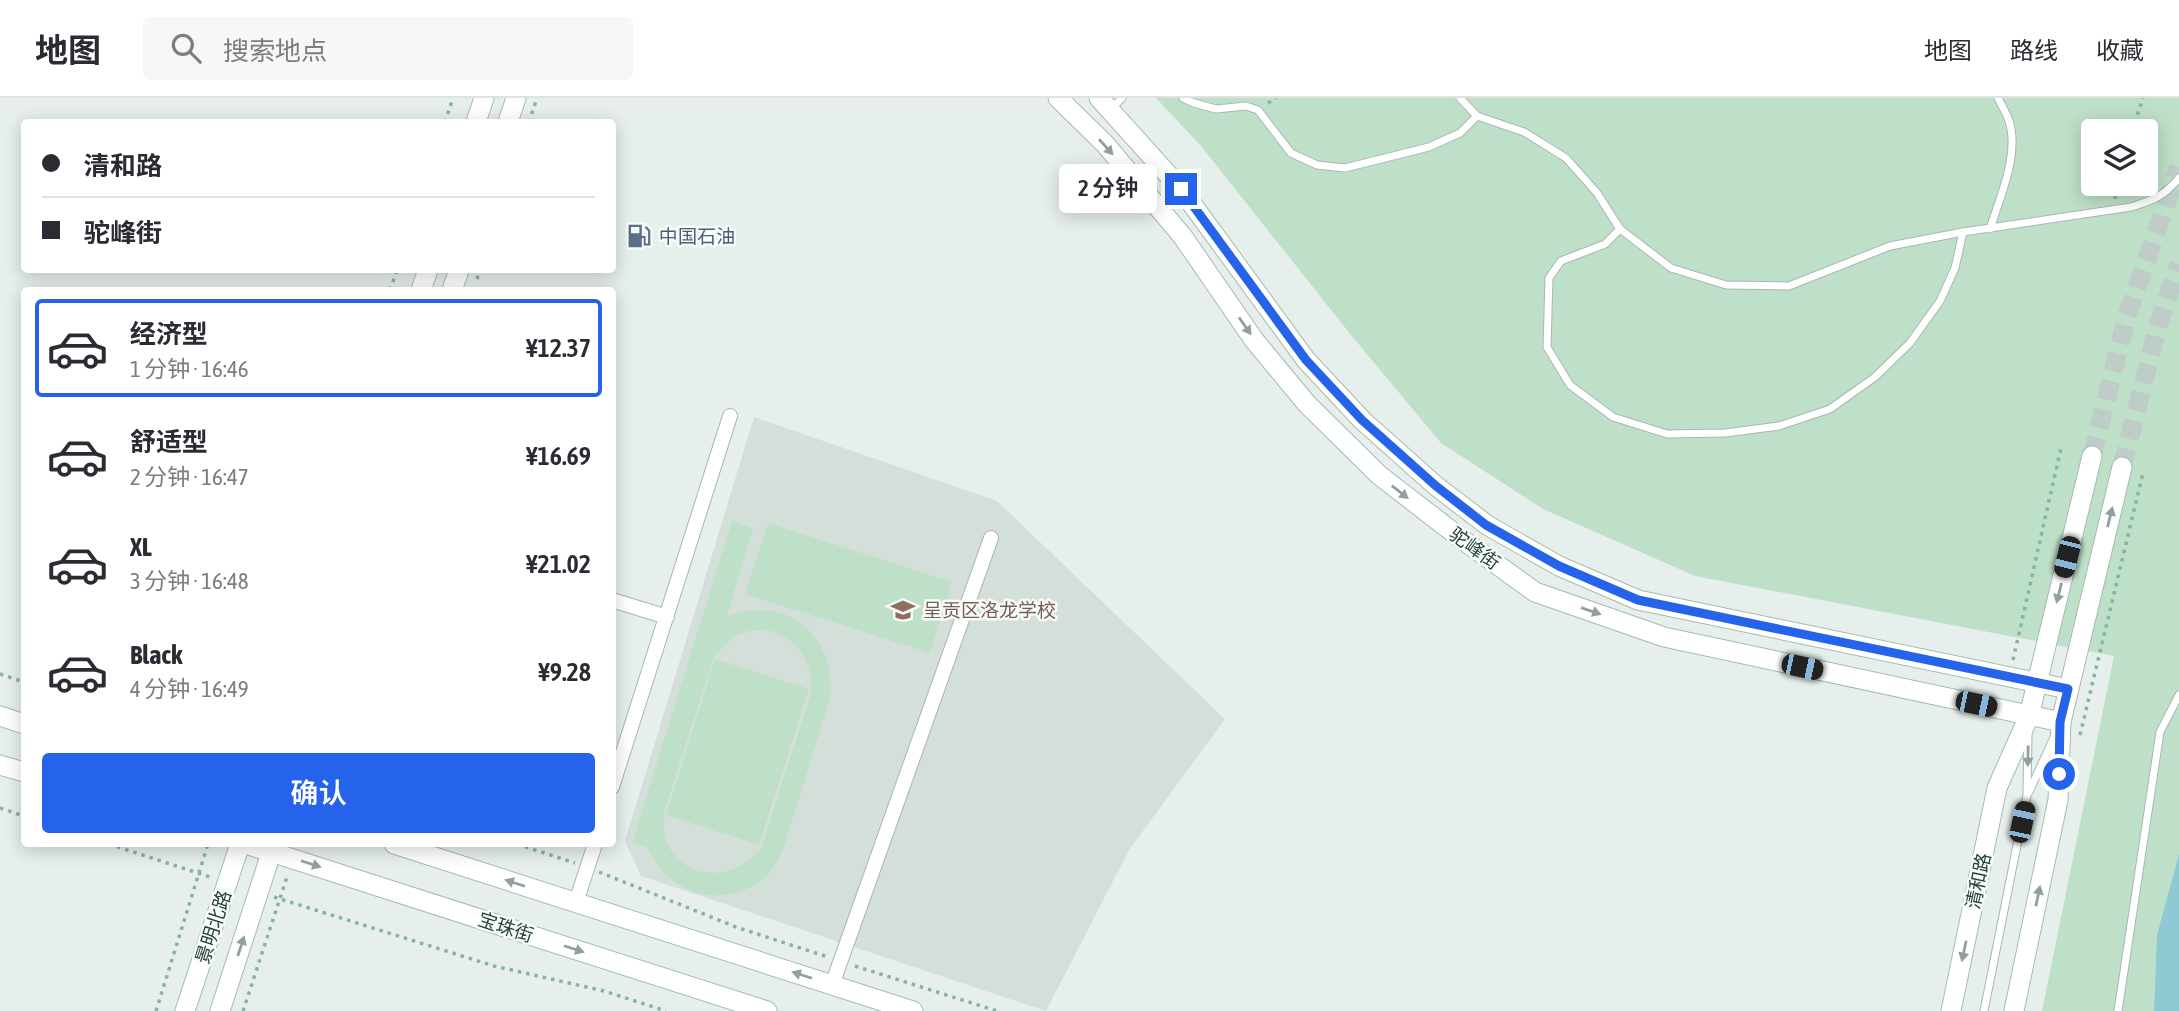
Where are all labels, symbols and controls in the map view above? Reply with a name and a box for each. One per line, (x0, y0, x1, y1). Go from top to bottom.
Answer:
search box (143, 17, 633, 80)
icon: search (167, 29, 205, 67)
text: 地图 (35, 31, 101, 69)
text: 搜索地点 (223, 36, 327, 66)
text: 地图 (1924, 37, 1972, 64)
text: 路线 (2010, 37, 2058, 64)
text: 收藏 (2096, 37, 2144, 64)
map controls (2081, 119, 2158, 196)
button: layers (2081, 119, 2158, 196)
one-way arrow (1098, 138, 1114, 156)
text: 清和路 (84, 151, 162, 181)
callout: 2 分钟 (1058, 164, 1156, 214)
route end (1165, 173, 1197, 205)
text: 2 分钟 (1078, 175, 1138, 201)
text: 驼峰街 (84, 218, 162, 248)
fuel station icon: 中国石油 (625, 222, 653, 250)
place label: 中国石油 (659, 225, 735, 247)
icon: car (46, 317, 109, 380)
one-way arrow (1238, 317, 1251, 336)
text: 经济型 (130, 319, 208, 349)
text: ¥12.37 (526, 333, 591, 363)
text: 1 分钟 · 16:46 (130, 356, 249, 382)
icon: car (46, 425, 109, 488)
text: 舒适型 (130, 427, 208, 457)
text: ¥16.69 (526, 441, 591, 471)
text: 2 分钟 · 16:47 (130, 464, 249, 490)
one-way arrow (1391, 484, 1409, 499)
one-way arrow (2105, 506, 2116, 528)
street label: 驼峰街 (1445, 522, 1505, 574)
text: XL (130, 532, 152, 562)
icon: car (46, 533, 109, 596)
car (2052, 534, 2083, 580)
text: ¥21.02 (526, 549, 591, 579)
text: 3 分钟 · 16:48 (130, 568, 249, 594)
one-way arrow (2053, 583, 2064, 605)
school or university icon: 呈贡区洛龙学校 (889, 596, 917, 624)
place label: 呈贡区洛龙学校 (923, 599, 1056, 621)
one-way arrow (1581, 606, 1602, 617)
text: Black (130, 640, 182, 670)
icon: car (46, 641, 109, 704)
car (1780, 652, 1825, 682)
text: ¥9.28 (538, 657, 591, 687)
text: 4 分钟 · 16:49 (130, 676, 249, 702)
car (1954, 689, 1999, 719)
one-way arrow (2022, 745, 2034, 767)
button: 确认 (42, 753, 595, 833)
route start (2043, 758, 2075, 790)
car (2008, 799, 2037, 845)
street label: 清和路 (1961, 851, 1995, 911)
one-way arrow (300, 860, 321, 870)
one-way arrow (505, 877, 526, 887)
one-way arrow (2032, 885, 2043, 907)
street label: 景明北路 (191, 887, 235, 967)
street label: 宝珠街 (475, 908, 537, 946)
one-way arrow (236, 935, 247, 956)
one-way arrow (1958, 940, 1969, 962)
one-way arrow (564, 944, 585, 955)
one-way arrow (791, 969, 812, 980)

